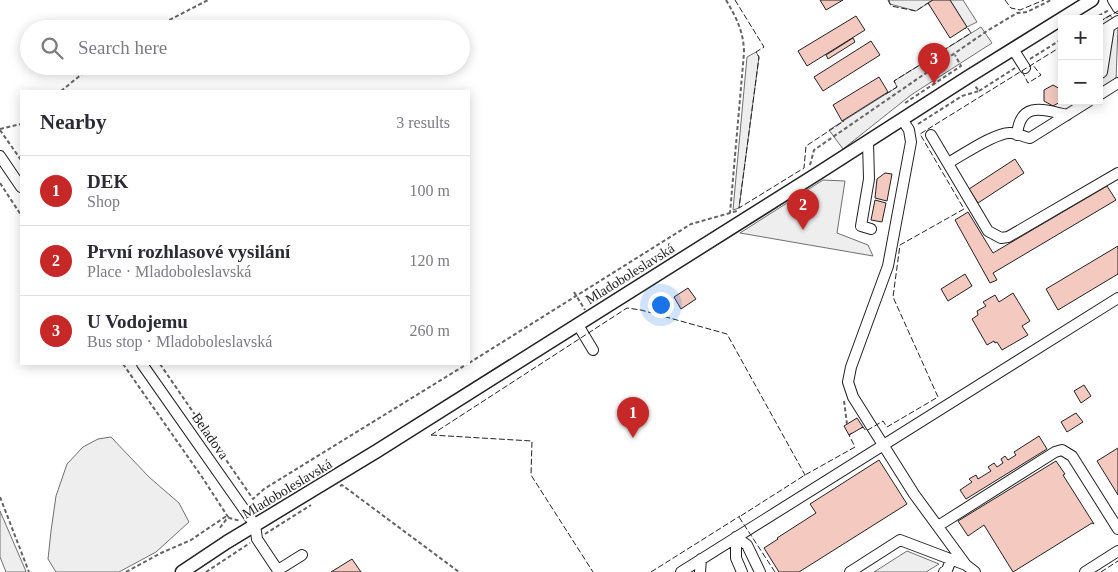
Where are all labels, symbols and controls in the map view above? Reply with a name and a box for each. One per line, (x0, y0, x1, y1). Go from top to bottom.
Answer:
map controls (1058, 15, 1103, 105)
button: + (1058, 15, 1103, 60)
search box (20, 20, 470, 75)
icon: search (38, 34, 66, 62)
text: Search here (78, 37, 167, 58)
pin: 3 (918, 43, 950, 84)
button: − (1058, 60, 1103, 105)
text: Nearby (40, 110, 107, 134)
text: 3 results (396, 114, 450, 131)
text: DEK (87, 171, 128, 192)
text: 1 (52, 182, 60, 199)
text: 100 m (410, 182, 450, 199)
pin: 2 (787, 189, 819, 230)
text: Shop (87, 193, 120, 210)
street label: Mladoboleslavská (583, 240, 678, 307)
text: První rozhlasové vysilání (87, 241, 290, 262)
text: 2 (52, 252, 60, 269)
text: 120 m (410, 252, 450, 269)
text: Place · Mladoboleslavská (87, 263, 251, 280)
your location (648, 292, 674, 318)
text: U Vodojemu (87, 311, 188, 332)
text: 3 (52, 322, 60, 339)
text: 260 m (410, 322, 450, 339)
text: Bus stop · Mladoboleslavská (87, 333, 272, 350)
pin: 1 (617, 397, 649, 438)
street label: Beladova (189, 410, 232, 463)
street label: Mladoboleslavská (239, 456, 335, 522)

